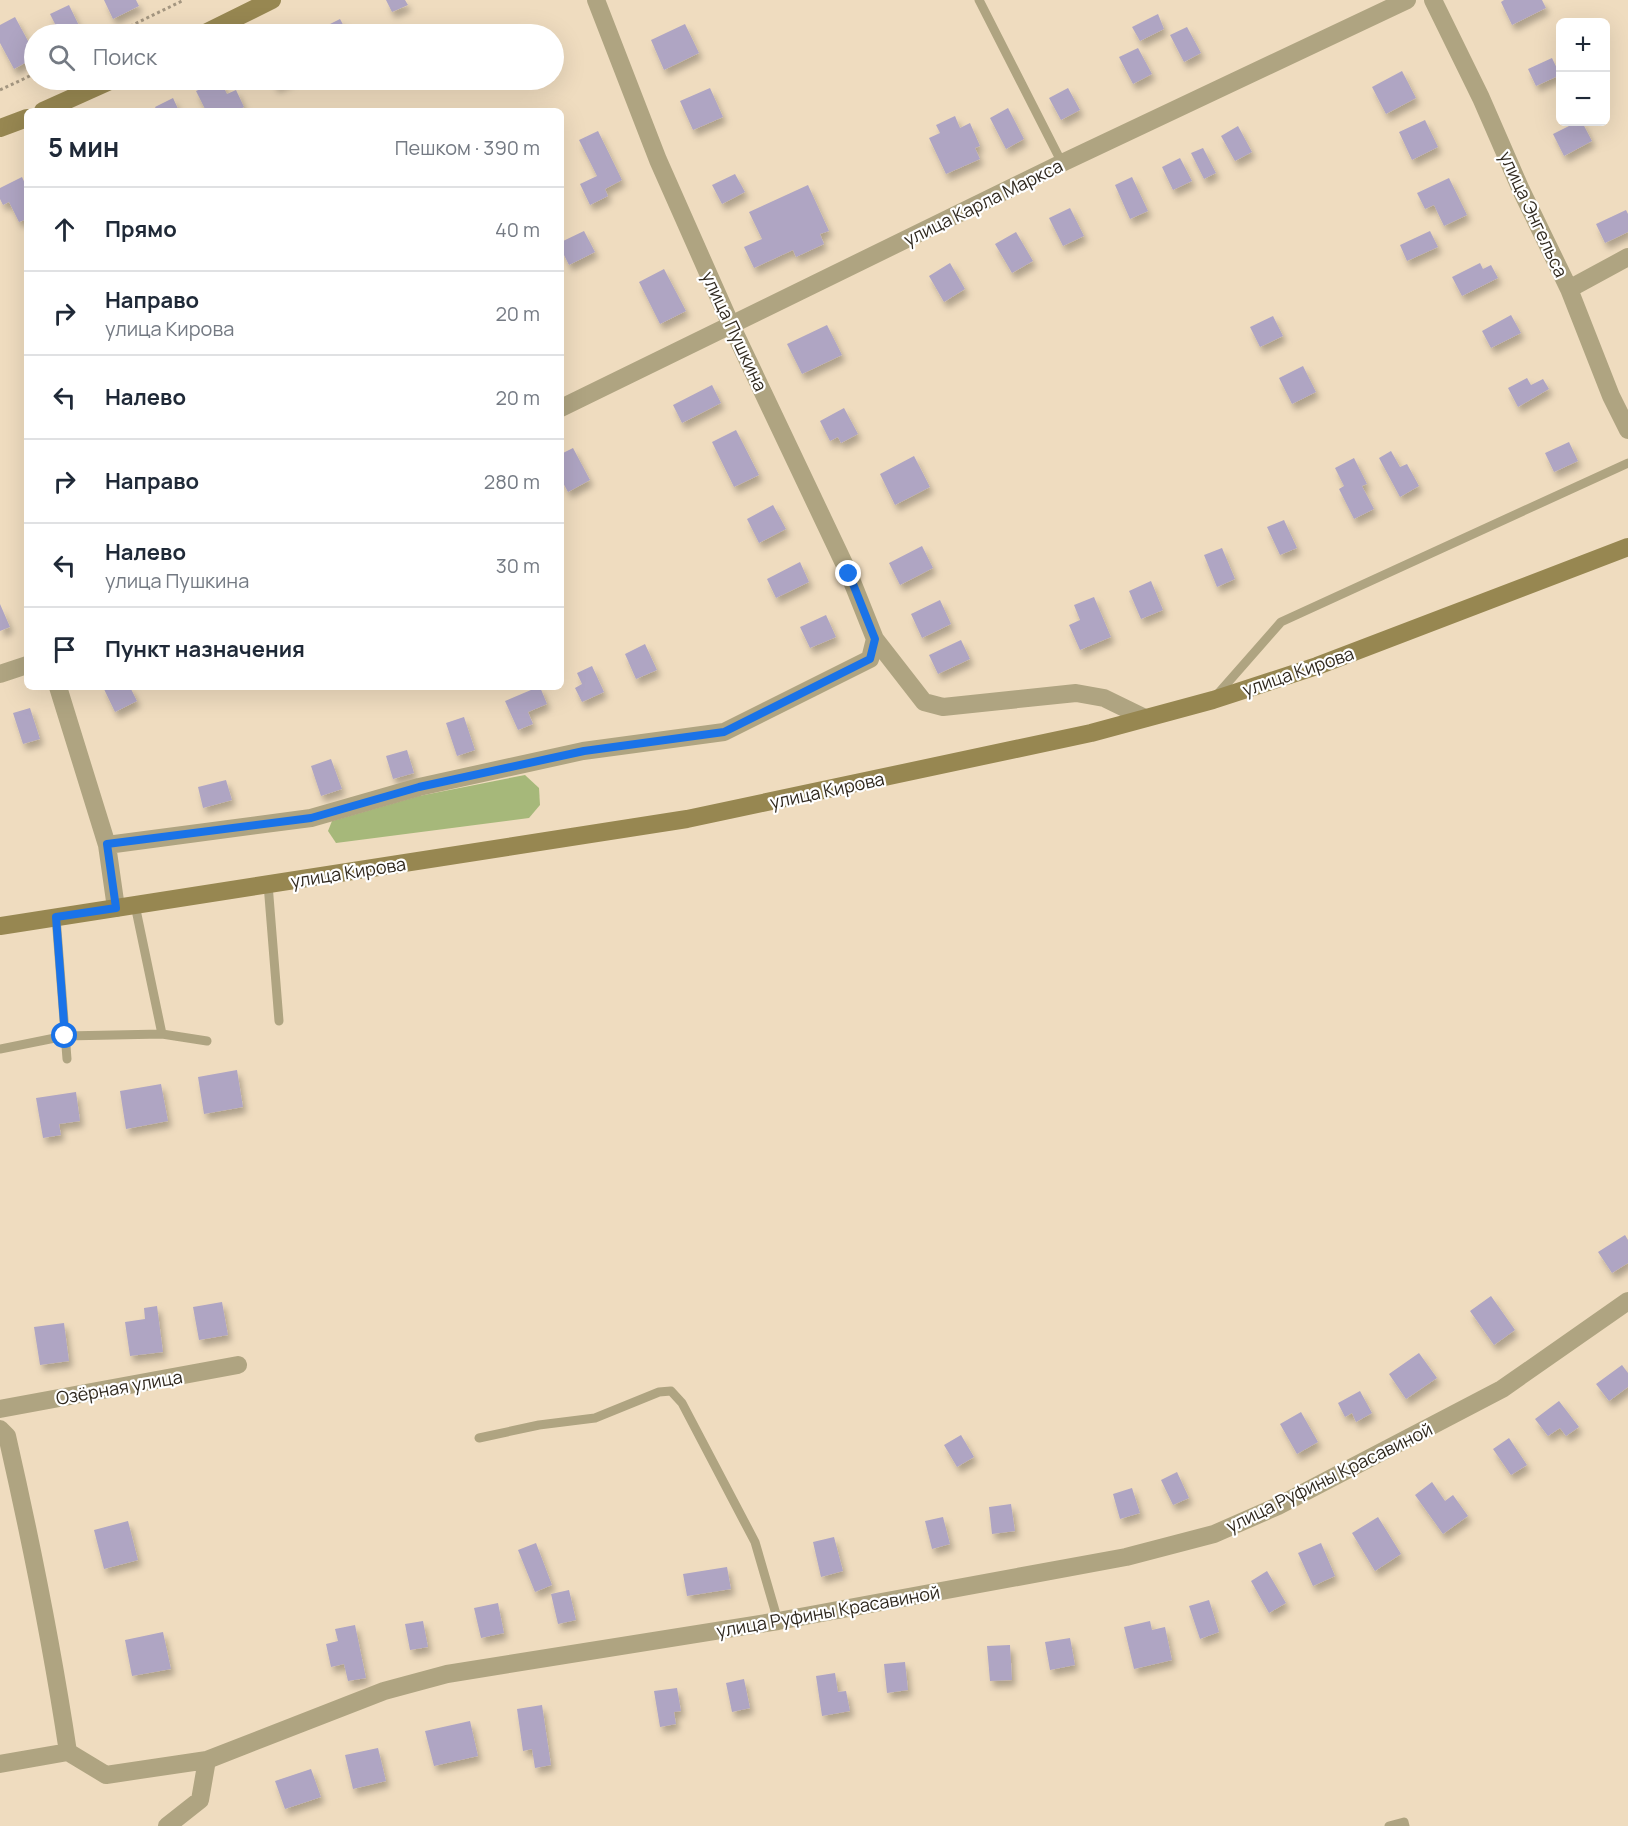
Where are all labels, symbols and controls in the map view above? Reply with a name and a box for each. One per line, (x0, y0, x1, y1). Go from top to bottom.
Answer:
map controls (1556, 18, 1610, 126)
button: + (1556, 18, 1610, 72)
search box (24, 24, 564, 90)
icon: search (45, 41, 78, 74)
text: Поиск (93, 42, 157, 72)
button: − (1556, 72, 1610, 126)
text: 5 мин (48, 129, 119, 165)
text: Пешком · 390 m (395, 134, 540, 161)
street label: улица Энгельса (1494, 147, 1574, 281)
street label: улица Карла Маркса (899, 153, 1067, 251)
icon: ahead (48, 213, 81, 246)
text: Прямо (105, 214, 177, 244)
text: 40 m (495, 216, 540, 243)
street label: улица Пушкина (697, 267, 773, 395)
text: Направо (105, 285, 199, 315)
icon: right (48, 297, 81, 330)
text: 20 m (495, 300, 540, 327)
text: улица Кирова (105, 315, 234, 342)
icon: left (48, 381, 81, 414)
text: Налево (105, 382, 186, 412)
text: 20 m (495, 384, 540, 411)
icon: right (48, 465, 81, 498)
text: Направо (105, 466, 199, 496)
text: 280 m (484, 468, 540, 495)
text: Налево (105, 537, 186, 567)
icon: left (48, 549, 81, 582)
text: 30 m (496, 552, 540, 579)
route end (835, 560, 861, 586)
text: улица Пушкина (105, 567, 249, 594)
icon: arrive (48, 633, 81, 666)
text: Пункт назначения (105, 634, 305, 664)
street label: улица Кирова (1239, 641, 1357, 701)
street label: улица Кирова (768, 766, 886, 814)
street label: улица Кирова (289, 851, 407, 893)
route start (51, 1022, 77, 1048)
street label: Озёрная улица (54, 1364, 184, 1410)
street label: улица Руфины Красавиной (1222, 1417, 1436, 1537)
street label: улица Руфины Красавиной (714, 1580, 942, 1642)

